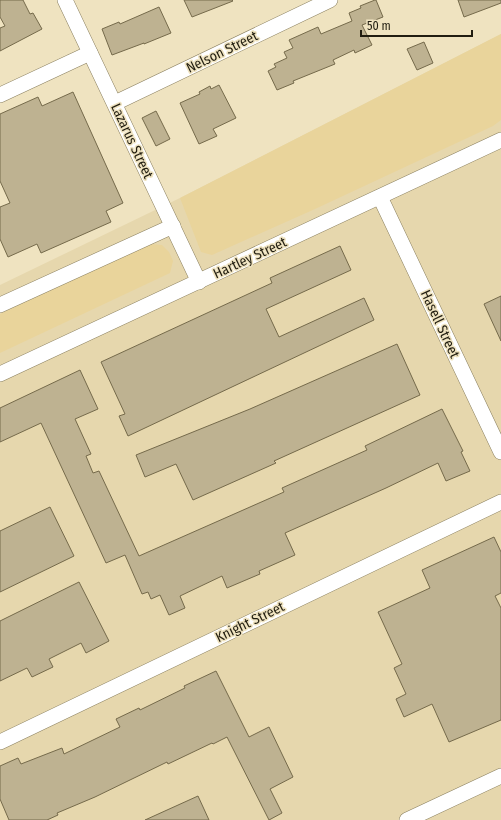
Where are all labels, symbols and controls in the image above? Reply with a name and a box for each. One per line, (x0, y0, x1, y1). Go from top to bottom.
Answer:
scale bar (361, 12, 472, 38)
text: 50 m (367, 19, 391, 33)
street label: Nelson Street (183, 27, 261, 77)
street label: Lazarus Street (107, 101, 157, 182)
street label: Hartley Street (211, 233, 290, 282)
street label: Hasell Street (417, 287, 463, 361)
street label: Knight Street (213, 598, 288, 646)

